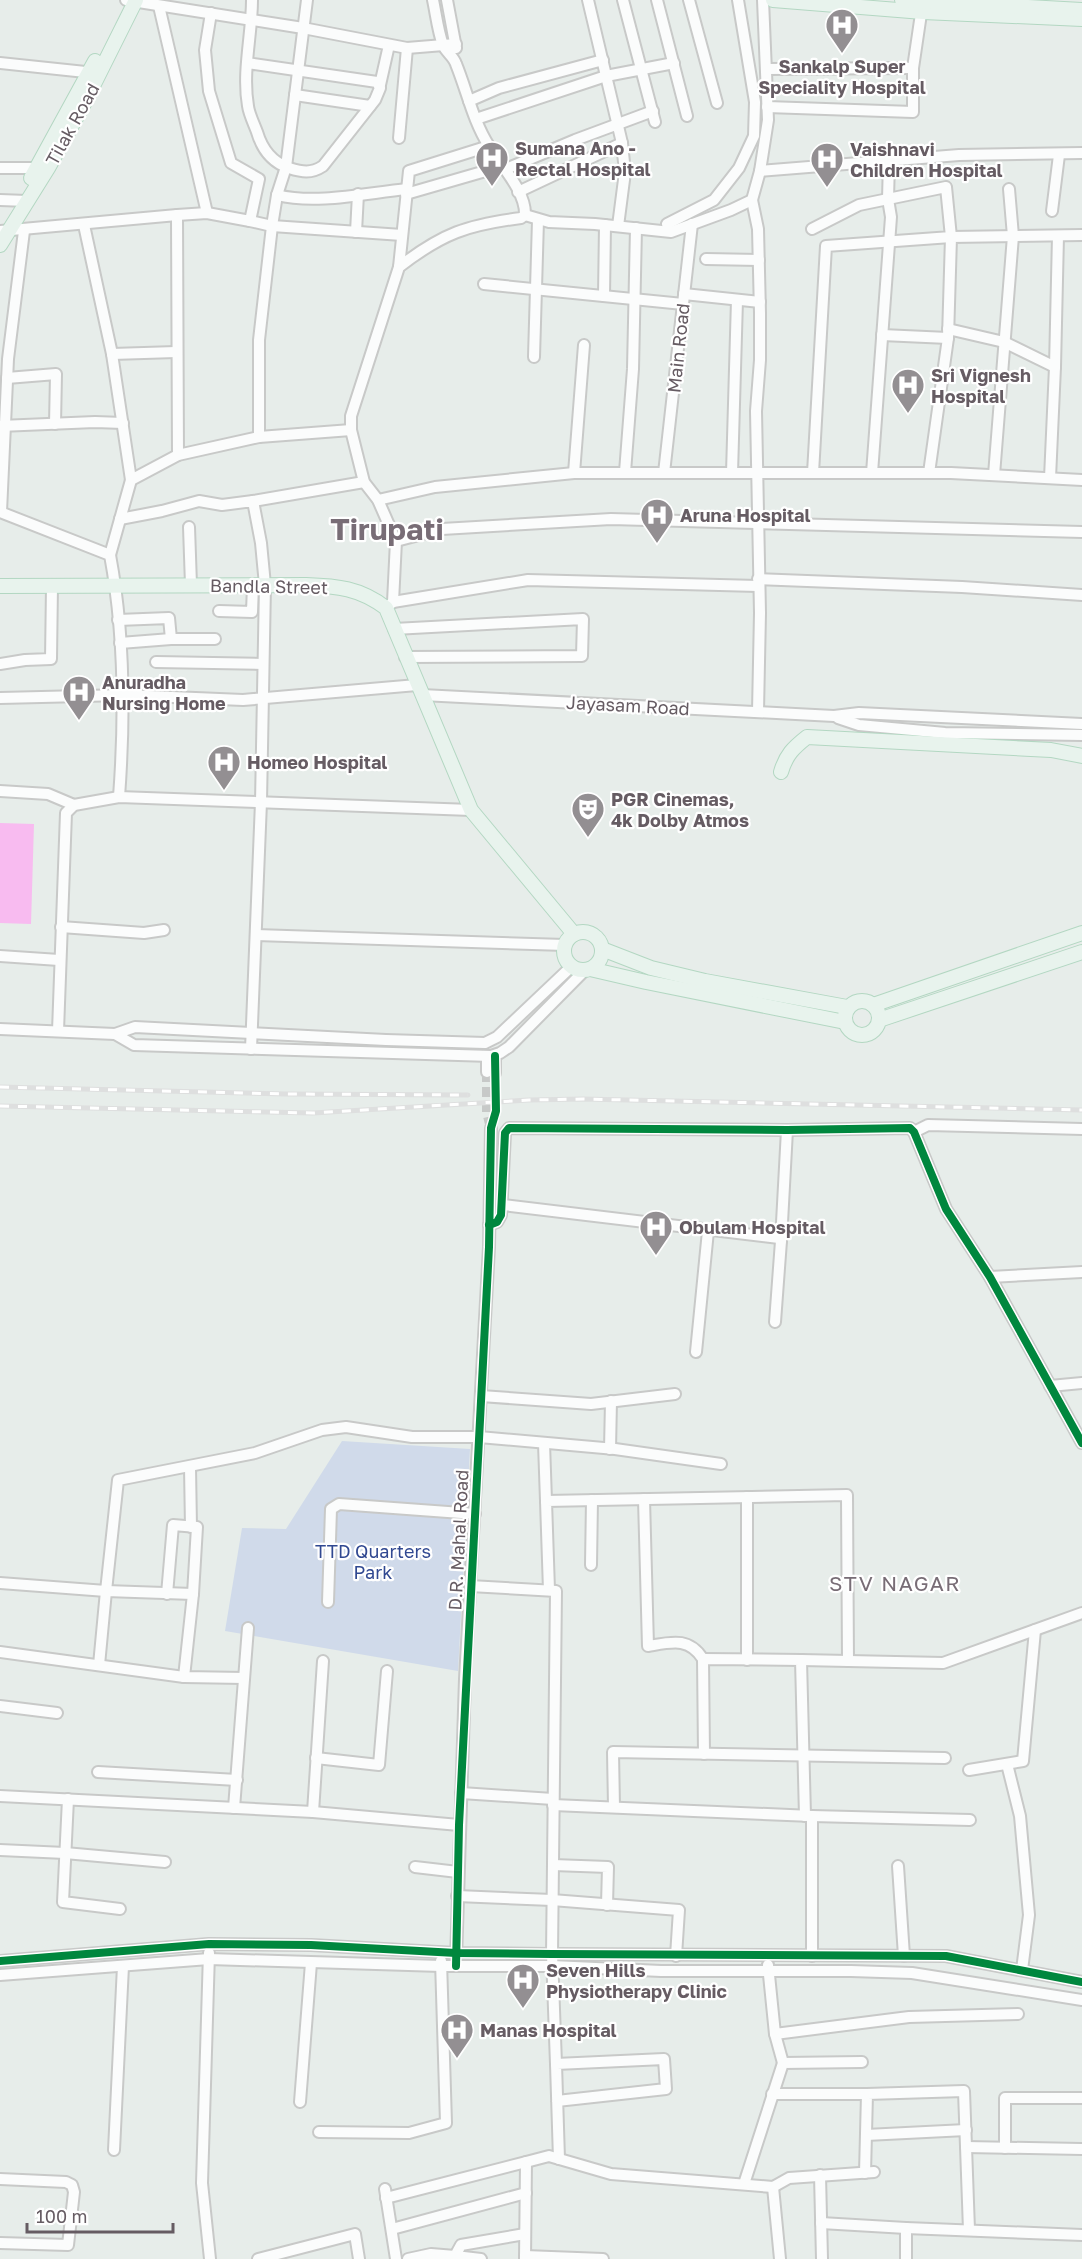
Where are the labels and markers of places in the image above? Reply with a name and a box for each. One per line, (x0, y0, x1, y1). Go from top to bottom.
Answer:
hospital icon: Sankalp Super Speciality Hospital (824, 7, 860, 54)
place label: Sankalp Super Speciality Hospital (758, 55, 926, 98)
place label: Sumana Ano - Rectal Hospital (515, 137, 651, 180)
place label: Vaishnavi Children Hospital (850, 138, 1003, 181)
hospital icon: Sumana Ano - Rectal Hospital (474, 140, 510, 187)
hospital icon: Vaishnavi Children Hospital (809, 141, 845, 188)
place label: Sri Vignesh Hospital (931, 364, 1031, 407)
hospital icon: Sri Vignesh Hospital (890, 367, 926, 414)
hospital icon: Aruna Hospital (639, 497, 675, 544)
place label: Aruna Hospital (680, 504, 811, 526)
place label: Anuradha Nursing Home (102, 671, 226, 714)
hospital icon: Anuradha Nursing Home (61, 674, 97, 721)
hospital icon: Homeo Hospital (206, 744, 242, 791)
place label: Homeo Hospital (247, 751, 387, 773)
place label: PGR Cinemas, 4k Dolby Atmos (611, 788, 749, 831)
theatre icon: PGR Cinemas, 4k Dolby Atmos (570, 791, 606, 838)
hospital icon: Obulam Hospital (638, 1209, 674, 1256)
place label: Obulam Hospital (679, 1216, 826, 1238)
place label: Seven Hills Physiotherapy Clinic (546, 1959, 727, 2002)
hospital icon: Seven Hills Physiotherapy Clinic (505, 1962, 541, 2009)
hospital icon: Manas Hospital (439, 2012, 475, 2059)
place label: Manas Hospital (480, 2019, 617, 2041)

